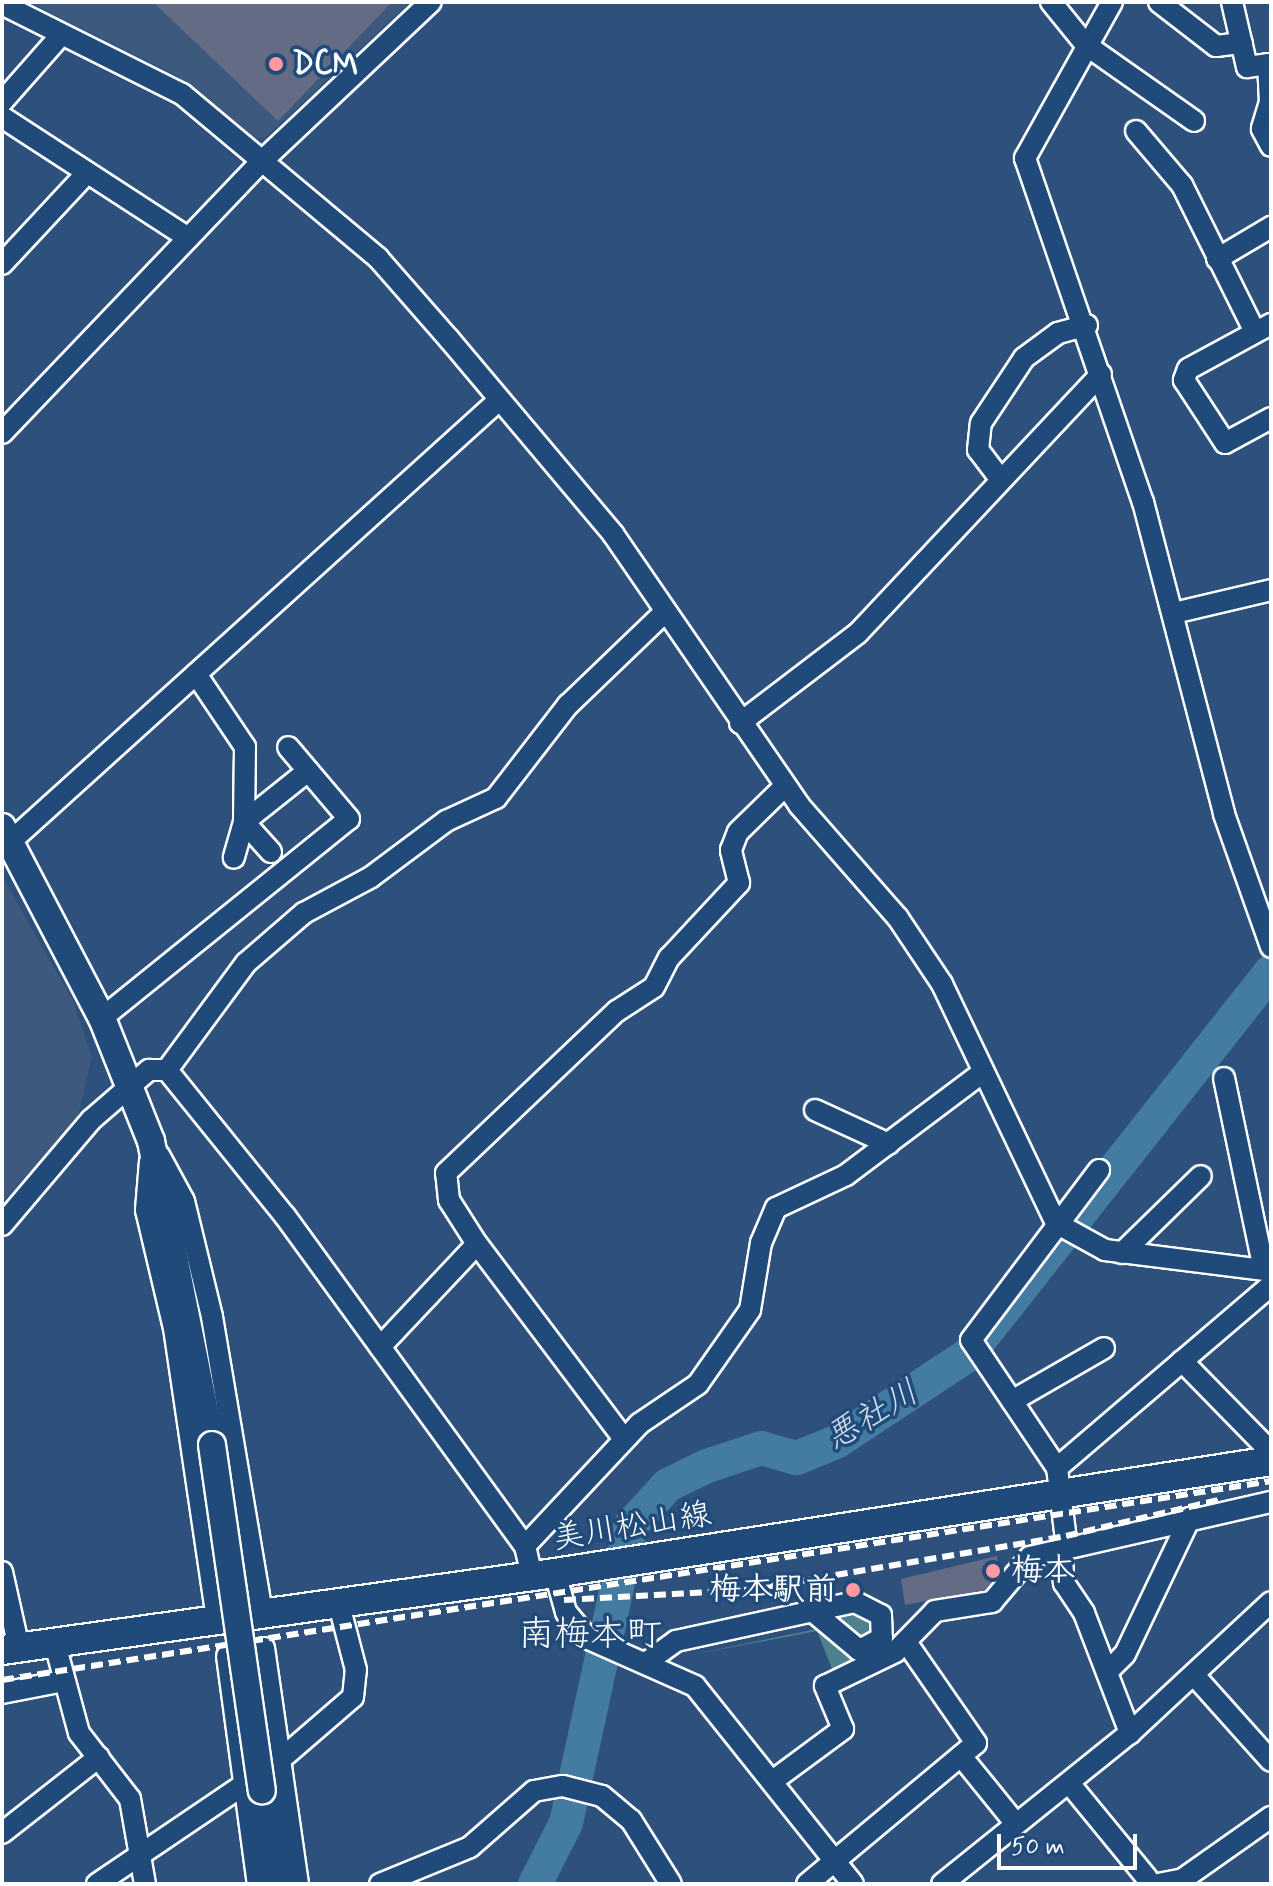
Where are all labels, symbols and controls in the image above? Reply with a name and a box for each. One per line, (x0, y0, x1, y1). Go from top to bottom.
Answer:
place label: DCM (292, 45, 359, 83)
marker: DCM (267, 55, 285, 73)
water label: 悪社川 (818, 1372, 926, 1460)
street label: 美川松山線 (550, 1496, 714, 1558)
place label: 梅本 (1011, 1552, 1075, 1590)
marker: 梅本 (982, 1560, 1004, 1582)
place label: 梅本駅前 (709, 1571, 837, 1609)
marker: 梅本駅前 (844, 1581, 862, 1599)
district label: 南梅本町 (518, 1614, 662, 1658)
scale bar (1001, 1818, 1141, 1868)
text: 50 m (1011, 1832, 1065, 1863)

